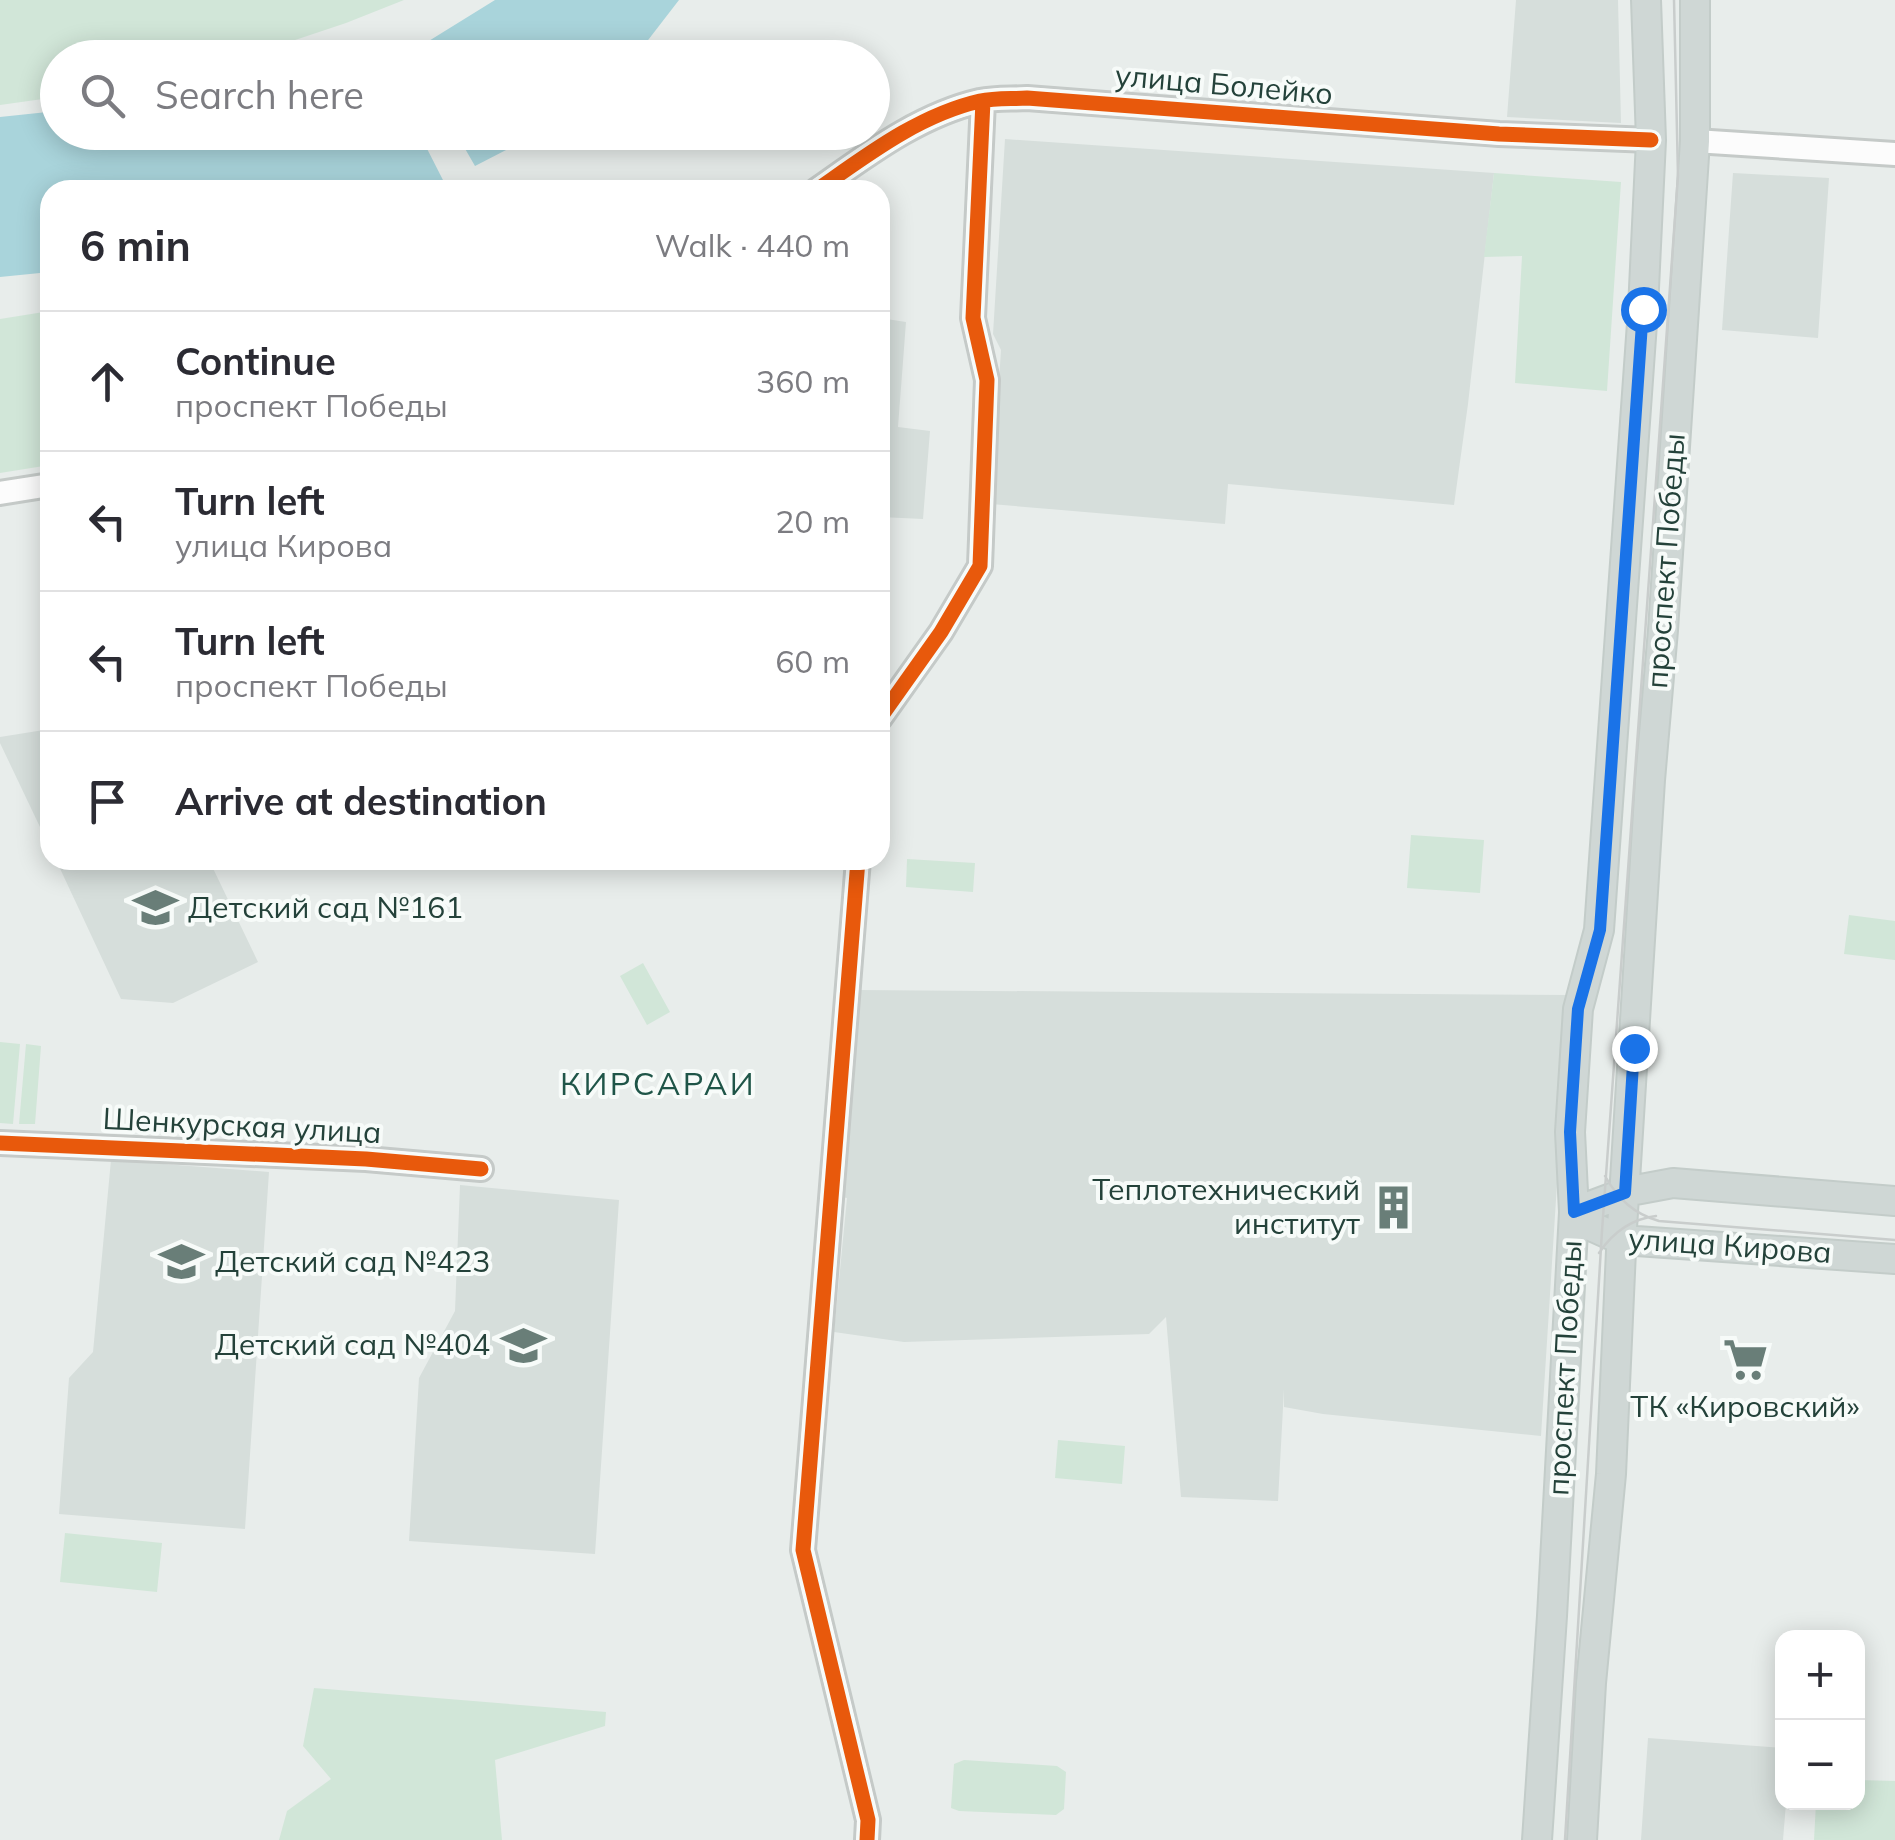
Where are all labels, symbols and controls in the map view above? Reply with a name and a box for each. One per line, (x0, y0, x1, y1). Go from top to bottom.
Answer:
search box (40, 40, 890, 150)
street label: улица Болейко (1114, 56, 1334, 112)
icon: search (75, 68, 130, 123)
text: Search here (155, 71, 364, 119)
text: 6 min (80, 219, 191, 272)
text: Walk · 440 m (655, 225, 850, 265)
route start (1621, 287, 1667, 333)
text: Continue (175, 337, 336, 385)
icon: ahead (80, 354, 135, 409)
text: 360 m (756, 361, 850, 401)
text: проспект Победы (175, 385, 448, 425)
street label: проспект Победы (1637, 432, 1693, 690)
text: Turn left (175, 477, 325, 525)
icon: left (80, 494, 135, 549)
text: 20 m (775, 501, 850, 541)
text: улица Кирова (175, 525, 392, 565)
text: Turn left (175, 617, 325, 665)
icon: left (80, 634, 135, 689)
text: 60 m (775, 641, 850, 681)
text: проспект Победы (175, 665, 448, 705)
icon: arrive (80, 774, 135, 829)
text: Arrive at destination (175, 777, 547, 825)
school or university icon: Детский сад №161 (131, 884, 179, 932)
place label: Детский сад №161 (188, 888, 463, 926)
route end (1612, 1026, 1658, 1072)
district label: КИРСАРАИ (560, 1063, 756, 1103)
street label: Шенкурская улица (102, 1099, 382, 1151)
place label: Теплотехнический институт (1092, 1170, 1360, 1242)
building icon: Теплотехнический институт (1369, 1183, 1417, 1231)
street label: улица Кирова (1627, 1219, 1833, 1271)
school or university icon: Детский сад №423 (158, 1238, 206, 1286)
street label: проспект Победы (1538, 1239, 1590, 1497)
place label: Детский сад №423 (215, 1242, 490, 1280)
school or university icon: Детский сад №404 (499, 1321, 547, 1369)
place label: Детский сад №404 (215, 1325, 490, 1363)
supermarket icon: ТК «Кировский» (1721, 1336, 1769, 1384)
place label: ТК «Кировский» (1630, 1387, 1860, 1425)
map controls (1775, 1630, 1865, 1810)
button: + (1775, 1630, 1865, 1720)
button: − (1775, 1720, 1865, 1810)

